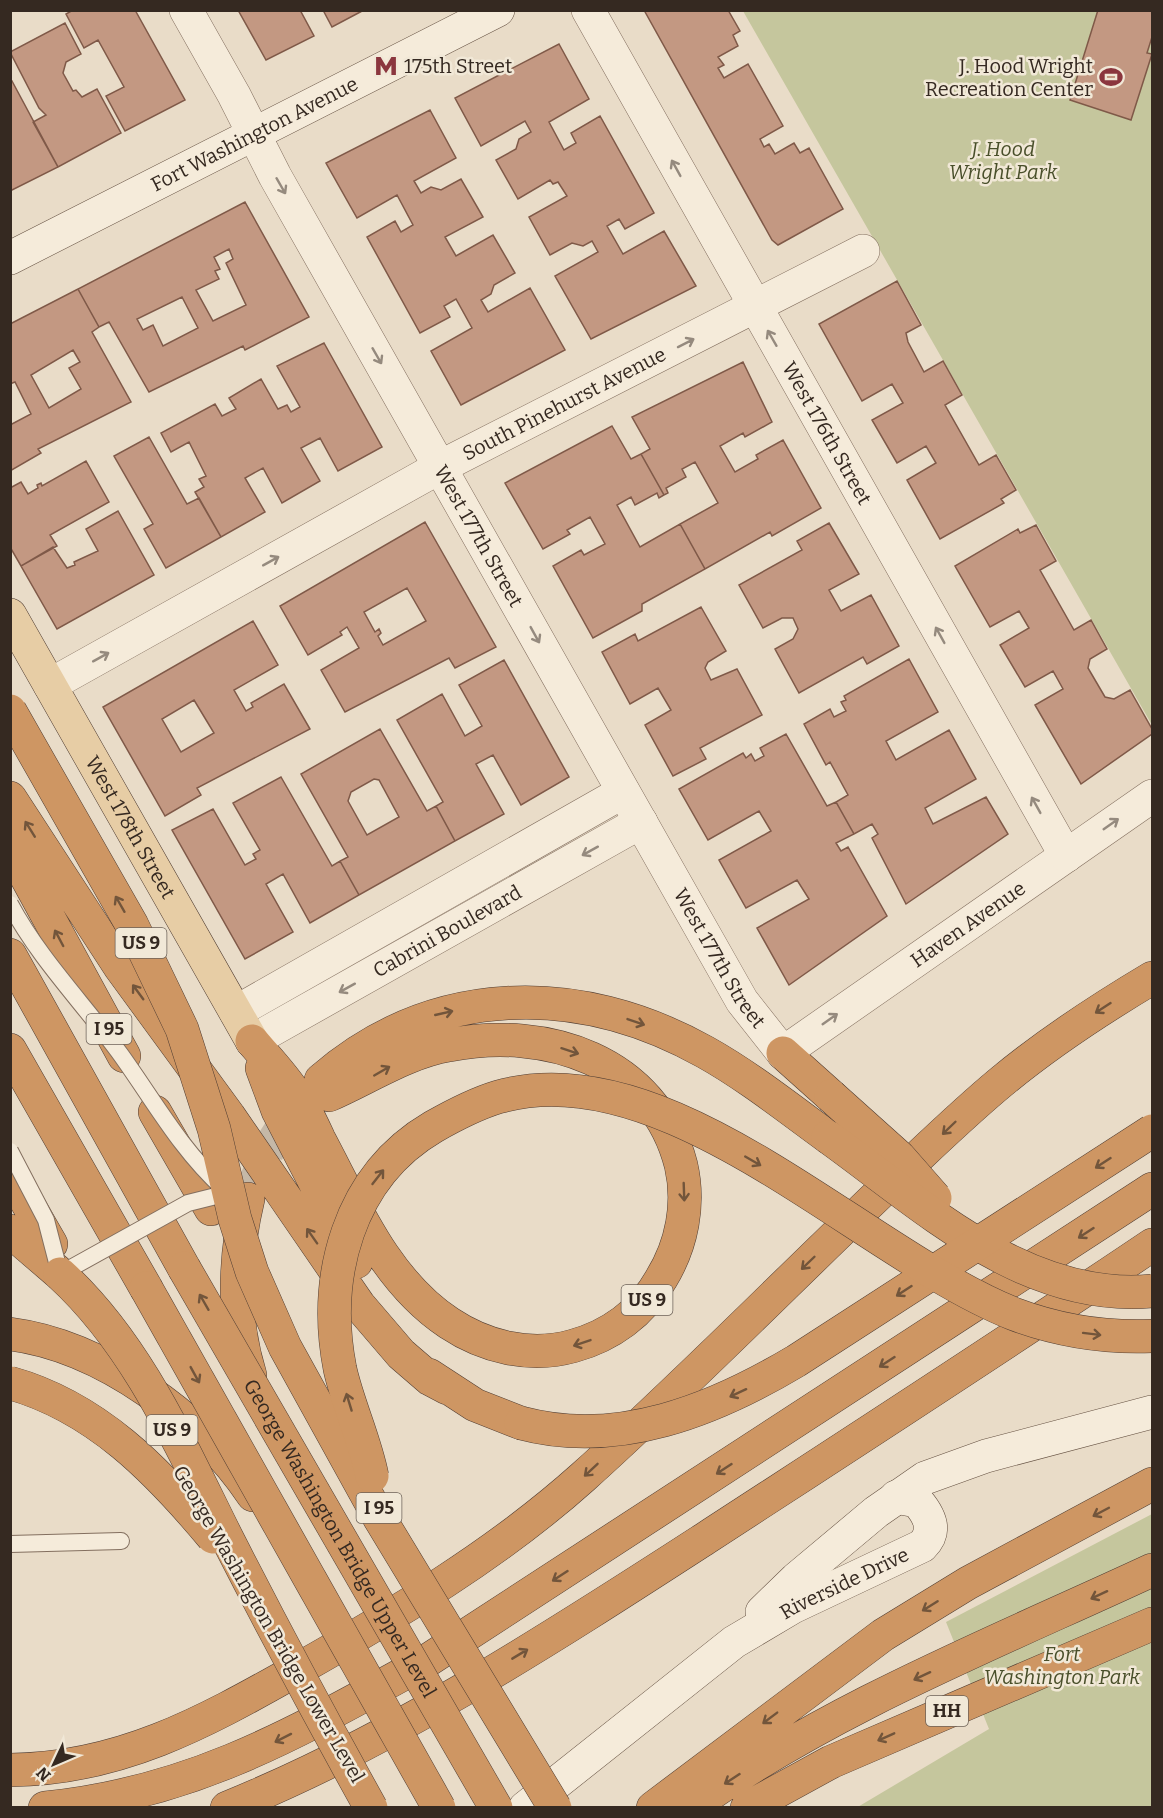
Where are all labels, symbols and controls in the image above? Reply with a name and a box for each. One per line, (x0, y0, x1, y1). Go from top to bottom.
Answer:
metro station icon: 175th Street (373, 53, 399, 79)
place label: 175th Street (404, 54, 512, 78)
place label: J. Hood Wright Recreation Center (925, 54, 1093, 101)
sports icon: J. Hood Wright Recreation Center (1098, 64, 1124, 90)
street label: Fort Washington Avenue (147, 71, 362, 196)
park label: J. Hood Wright Park (949, 137, 1058, 184)
one-way arrow (670, 160, 682, 177)
one-way arrow (275, 177, 287, 194)
one-way arrow (766, 329, 777, 347)
one-way arrow (676, 337, 694, 349)
street label: South Pinehurst Avenue (458, 342, 670, 466)
one-way arrow (372, 346, 383, 364)
street label: West 176th Street (777, 357, 877, 509)
street label: West 177th Street (429, 461, 528, 611)
one-way arrow (262, 555, 280, 566)
one-way arrow (529, 626, 541, 643)
one-way arrow (934, 627, 945, 645)
one-way arrow (92, 651, 110, 662)
street label: West 178th Street (81, 752, 181, 903)
one-way arrow (1030, 797, 1042, 814)
one-way arrow (1103, 818, 1119, 830)
one-way arrow (24, 821, 36, 838)
one-way arrow (582, 845, 599, 857)
street label: Haven Avenue (906, 876, 1030, 972)
street label: Cabrini Boulevard (369, 880, 526, 982)
street label: West 177th Street (669, 884, 771, 1033)
one-way arrow (114, 896, 126, 913)
road number: US 9 (116, 928, 166, 958)
one-way arrow (53, 930, 64, 948)
one-way arrow (339, 982, 356, 994)
one-way arrow (132, 984, 144, 1000)
one-way arrow (1095, 1002, 1111, 1014)
one-way arrow (434, 1006, 453, 1018)
one-way arrow (822, 1013, 838, 1025)
road number: I 95 (86, 1014, 132, 1044)
one-way arrow (626, 1017, 645, 1028)
one-way arrow (560, 1046, 579, 1057)
one-way arrow (373, 1065, 390, 1077)
one-way arrow (942, 1120, 957, 1134)
one-way arrow (744, 1155, 761, 1167)
one-way arrow (1095, 1157, 1112, 1169)
one-way arrow (371, 1169, 384, 1185)
one-way arrow (678, 1182, 690, 1202)
one-way arrow (1078, 1227, 1095, 1239)
one-way arrow (306, 1229, 318, 1245)
one-way arrow (801, 1255, 816, 1270)
road number: US 9 (622, 1285, 672, 1315)
one-way arrow (896, 1286, 913, 1298)
one-way arrow (198, 1294, 210, 1311)
one-way arrow (1082, 1329, 1102, 1340)
one-way arrow (573, 1338, 592, 1349)
one-way arrow (880, 1356, 896, 1368)
one-way arrow (189, 1366, 201, 1383)
street label: George Washington Bridge Upper Level (239, 1375, 442, 1702)
one-way arrow (729, 1387, 747, 1399)
one-way arrow (343, 1393, 354, 1412)
road number: US 9 (146, 1415, 198, 1445)
street label: George Washington Bridge Lower Level (168, 1461, 370, 1787)
one-way arrow (584, 1463, 599, 1477)
one-way arrow (716, 1463, 733, 1475)
road number: I 95 (356, 1493, 401, 1523)
one-way arrow (1093, 1506, 1110, 1518)
street label: Riverside Drive (775, 1542, 912, 1624)
one-way arrow (551, 1570, 568, 1583)
one-way arrow (1091, 1589, 1109, 1601)
one-way arrow (922, 1600, 939, 1612)
park label: Fort Washington Park (984, 1642, 1140, 1689)
one-way arrow (511, 1647, 528, 1659)
one-way arrow (914, 1671, 932, 1683)
road number: HH (926, 1696, 968, 1726)
one-way arrow (763, 1711, 779, 1724)
one-way arrow (877, 1732, 895, 1743)
one-way arrow (274, 1733, 292, 1745)
north arrow (24, 1734, 84, 1794)
text: N (32, 1763, 55, 1785)
one-way arrow (724, 1773, 741, 1785)

